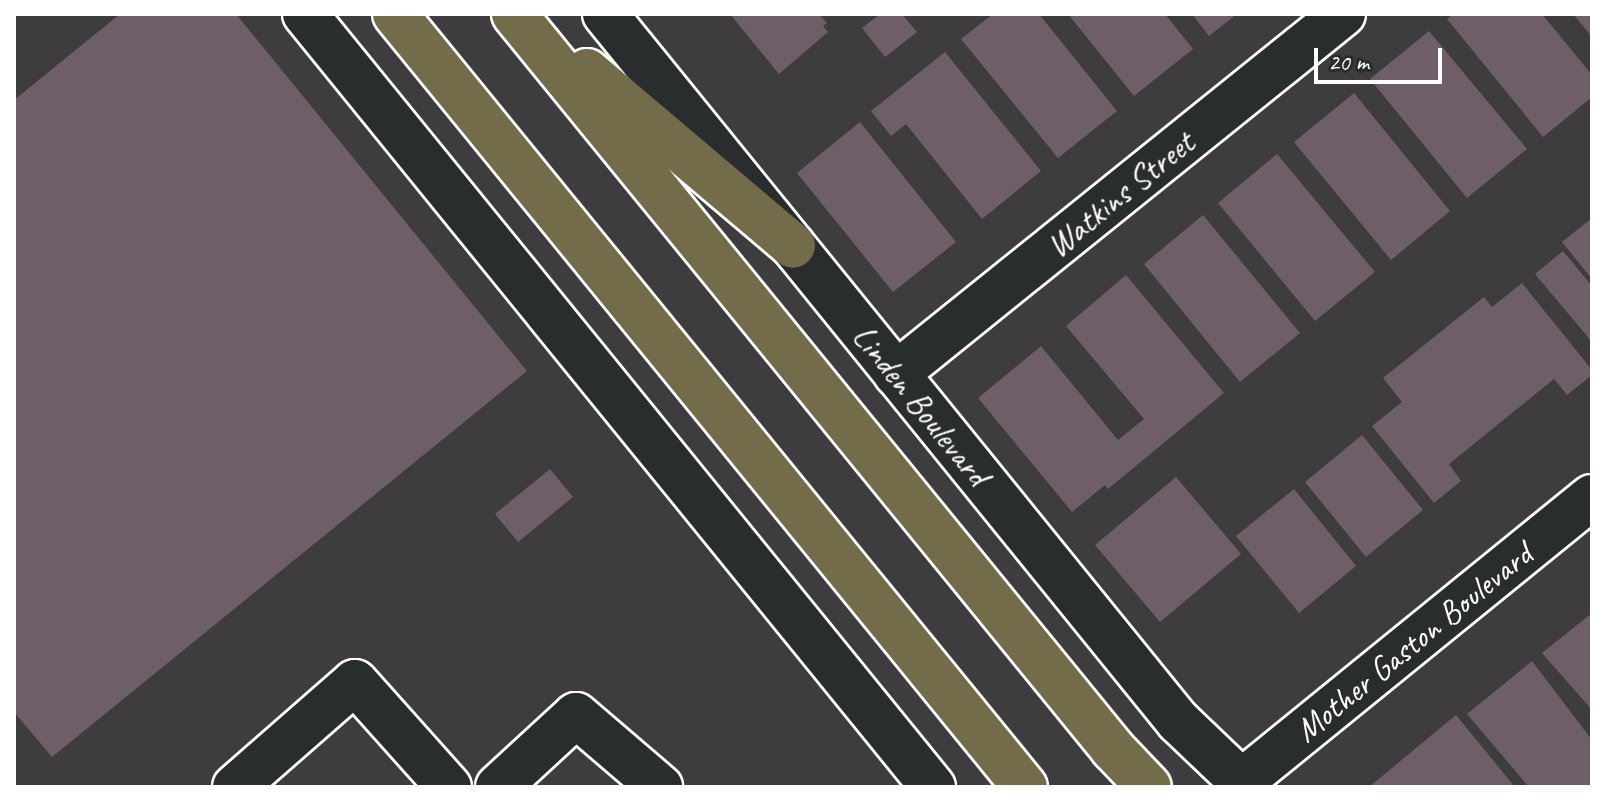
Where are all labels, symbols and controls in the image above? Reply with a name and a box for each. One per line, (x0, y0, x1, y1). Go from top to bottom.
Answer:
scale bar (1318, 32, 1446, 82)
text: 20 m (1328, 47, 1369, 77)
street label: Watkins Street (1038, 122, 1202, 266)
street label: Linden Boulevard (844, 316, 998, 494)
street label: Mother Gaston Boulevard (1285, 533, 1541, 751)

